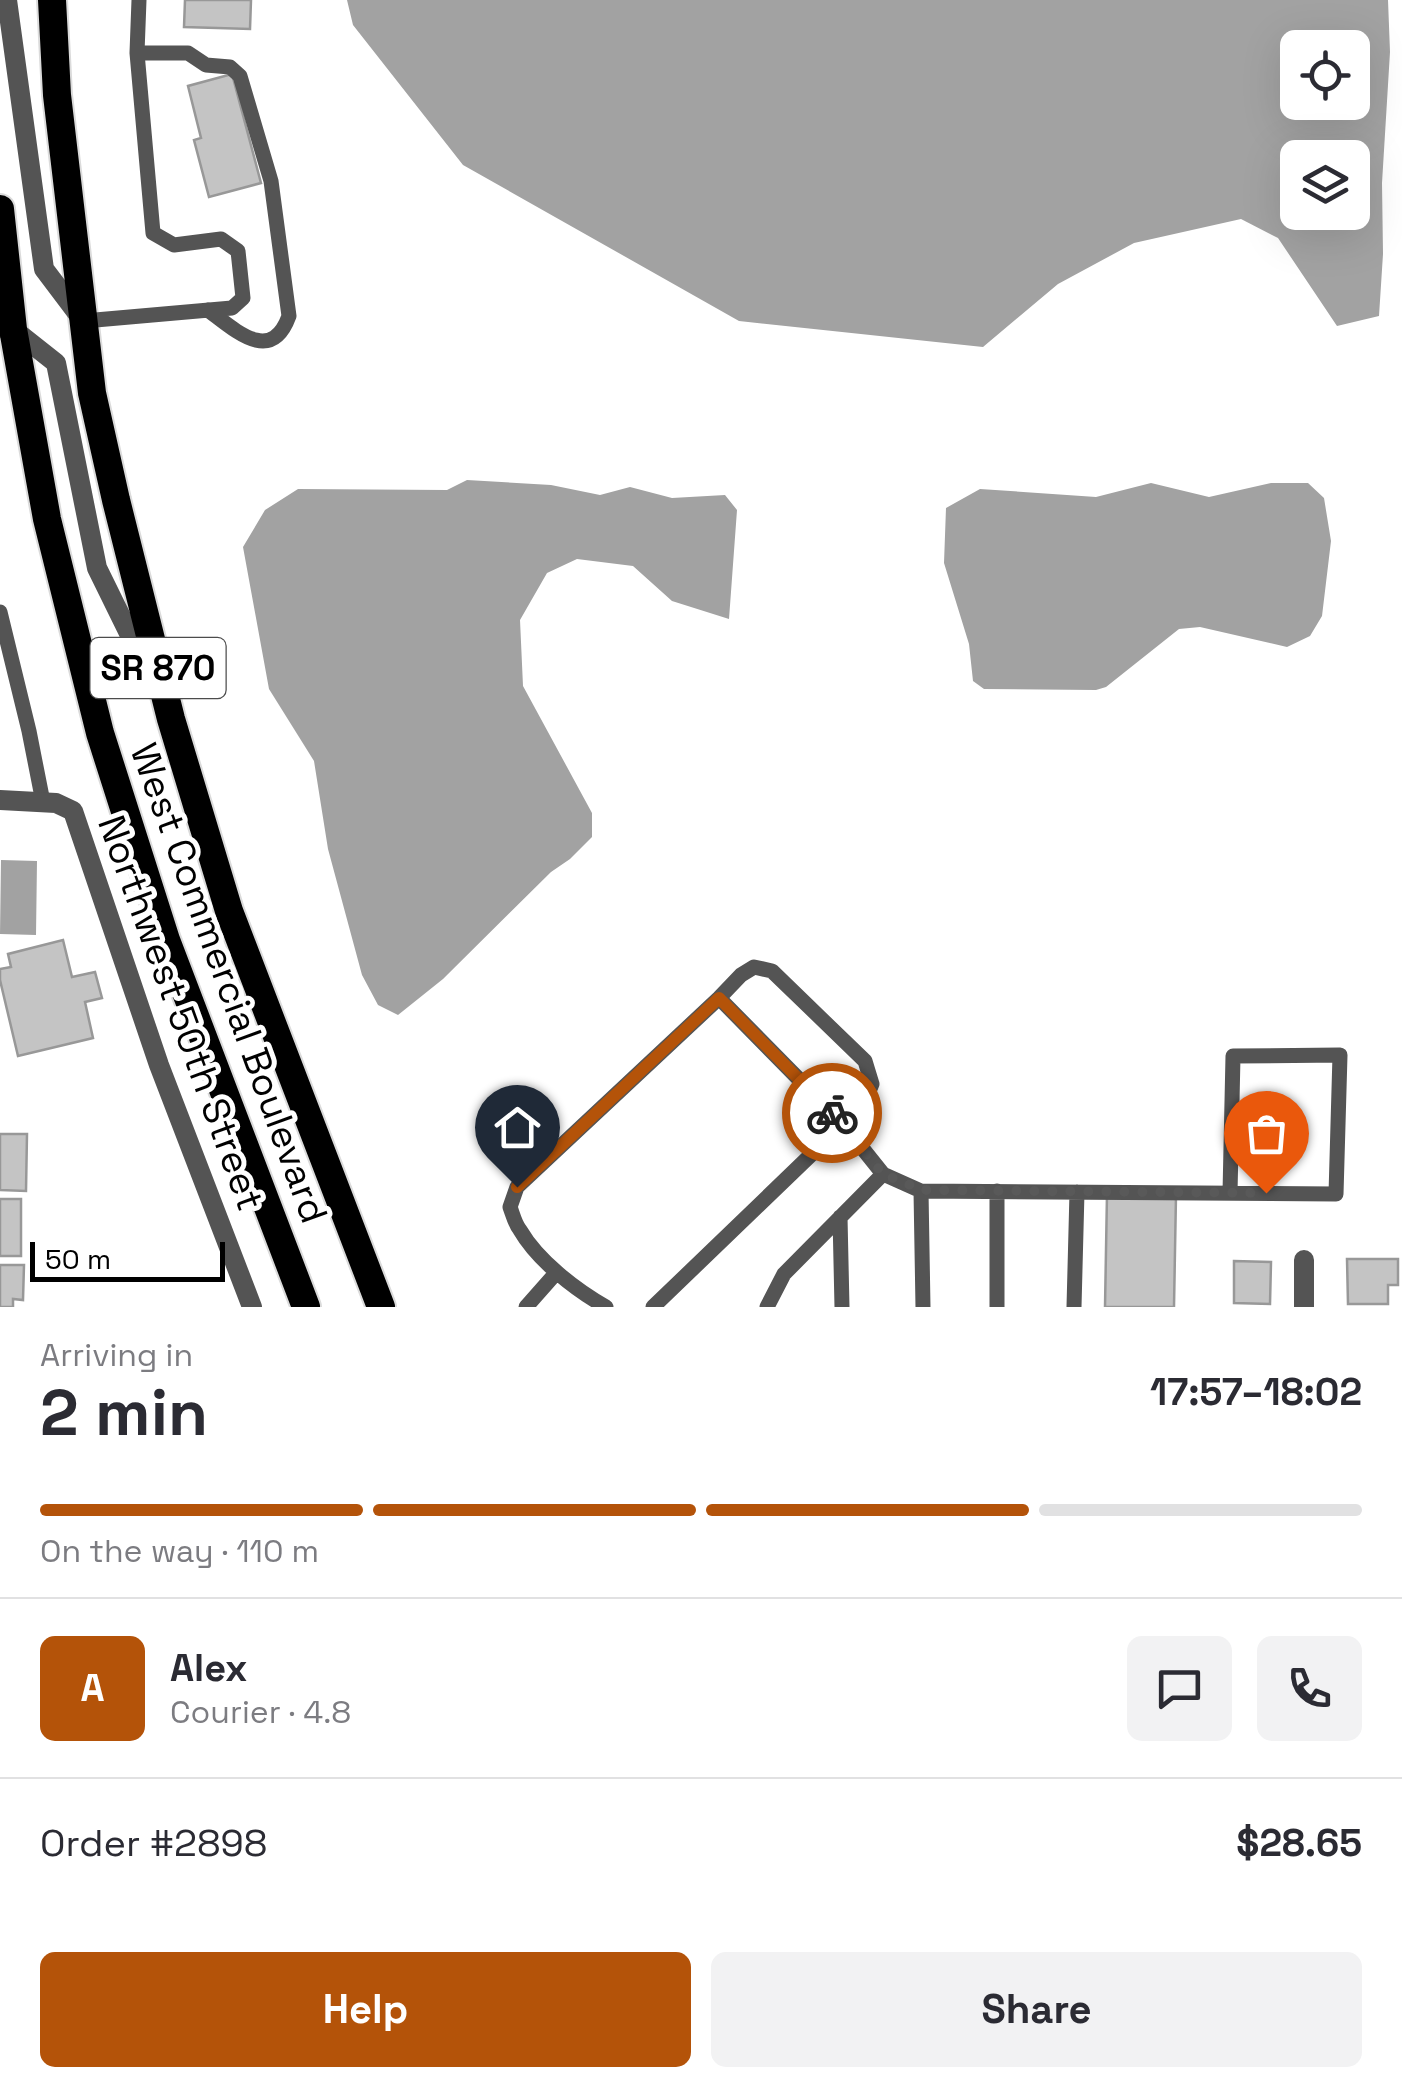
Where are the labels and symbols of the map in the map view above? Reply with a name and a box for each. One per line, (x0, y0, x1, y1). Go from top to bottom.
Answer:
road number: SR 870 (90, 638, 226, 698)
street label: West Commercial Boulevard (120, 737, 338, 1229)
street label: Northwest 50th Street (87, 809, 275, 1217)
courier (782, 1063, 882, 1163)
pin (475, 1085, 560, 1188)
pin (1224, 1091, 1309, 1194)
scale bar (30, 1237, 225, 1282)

